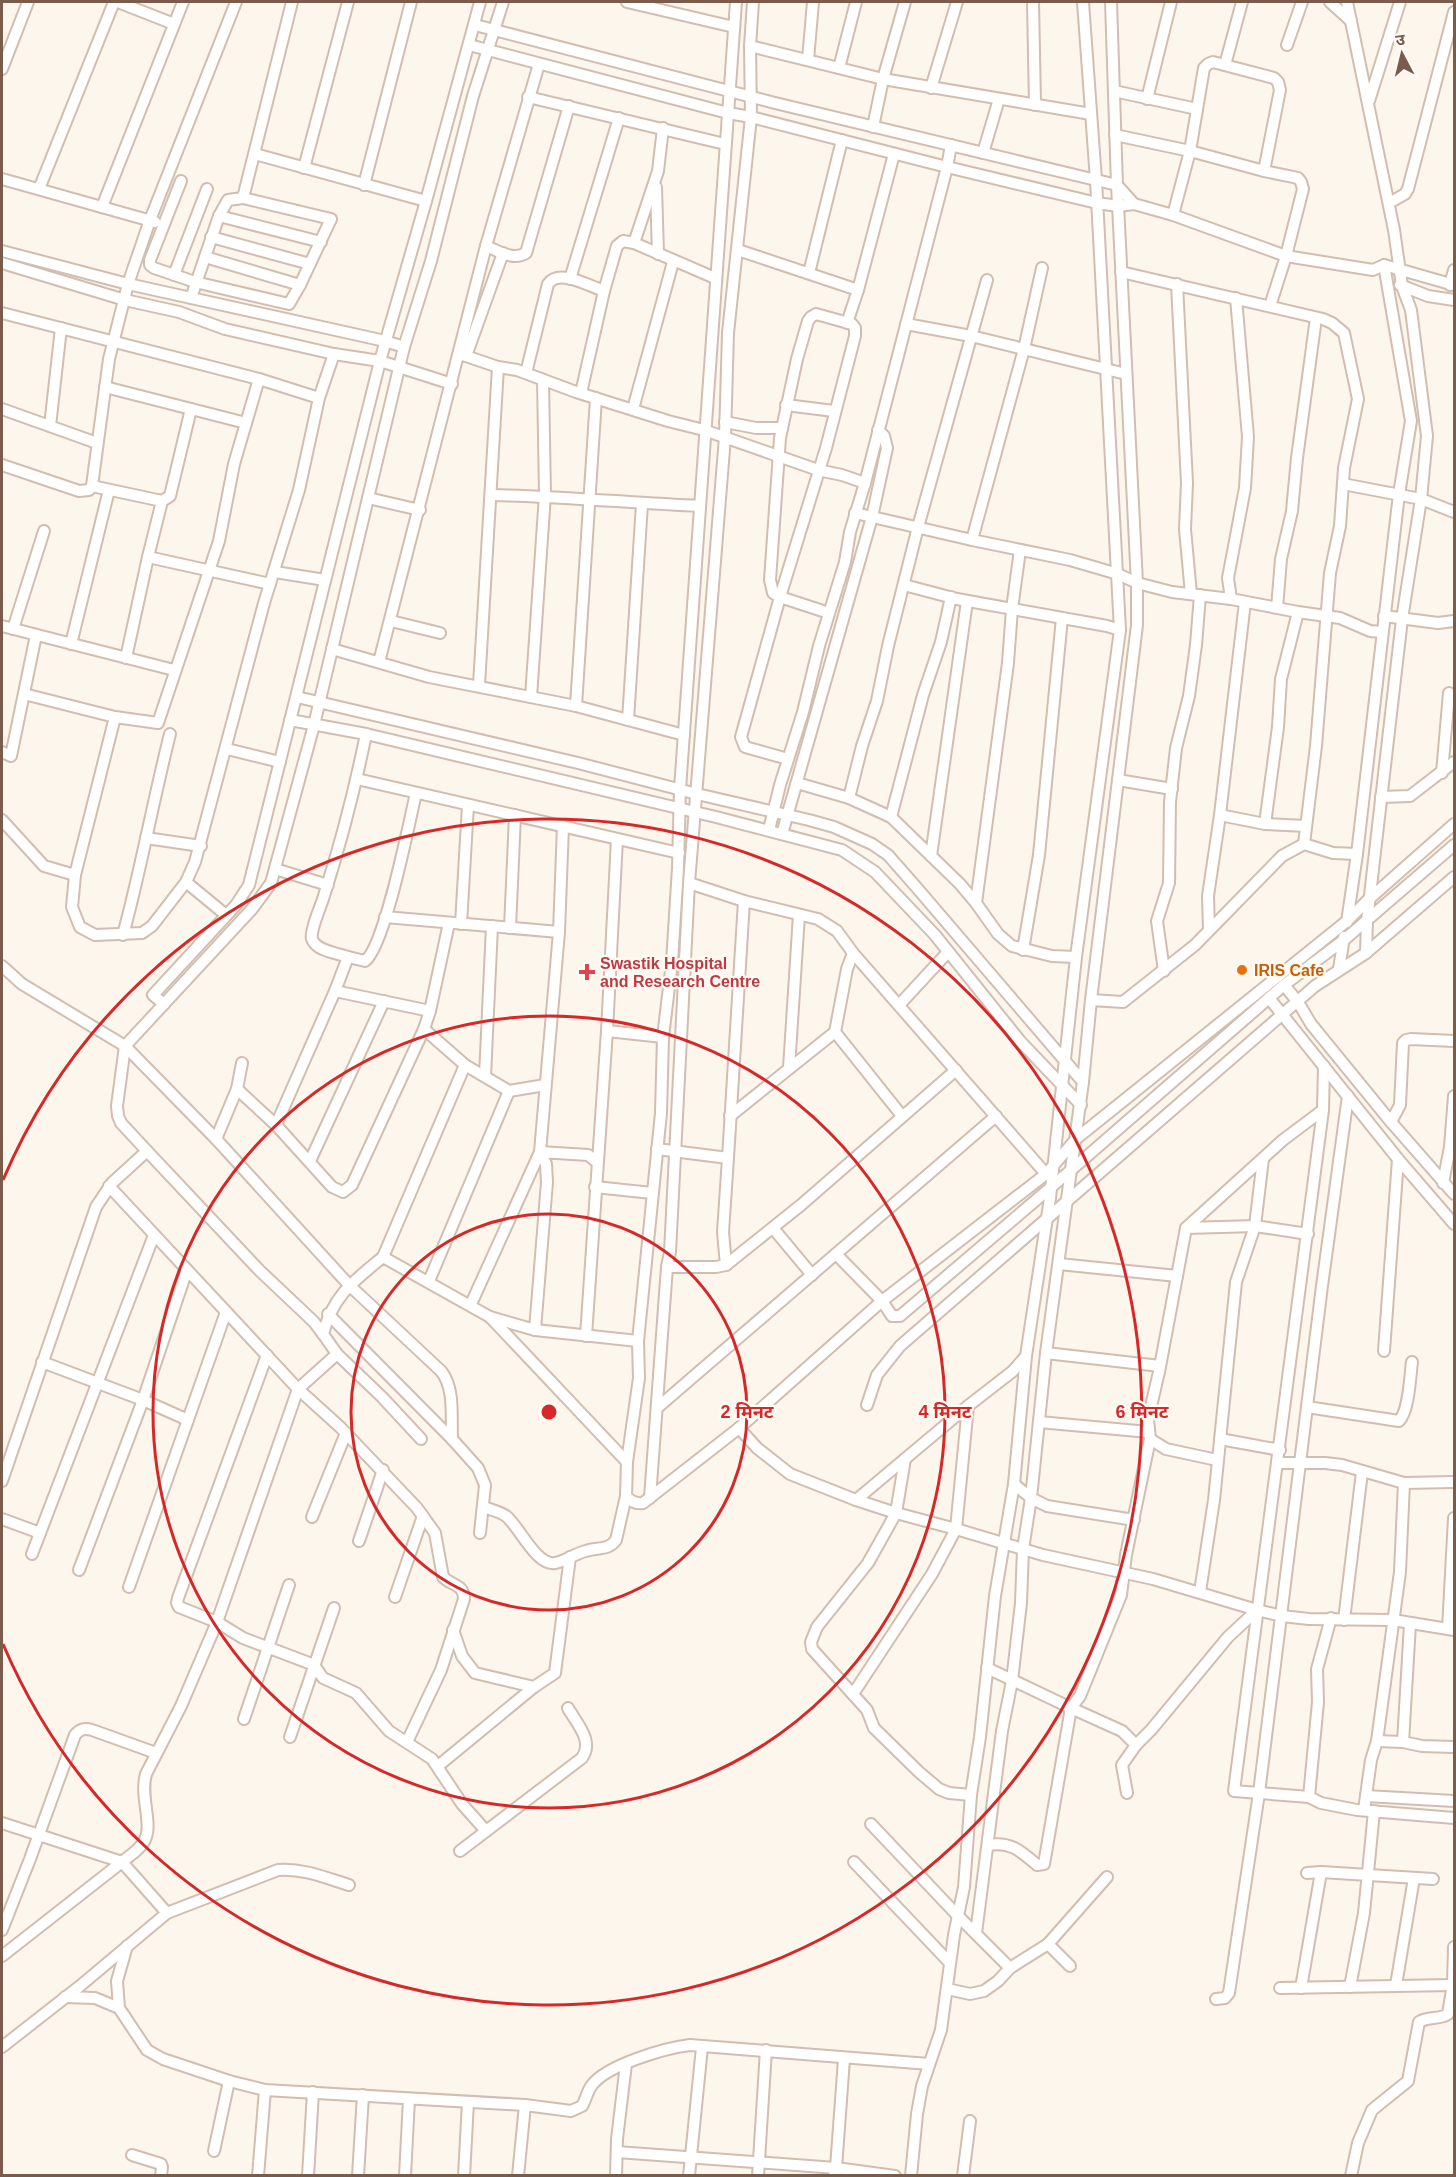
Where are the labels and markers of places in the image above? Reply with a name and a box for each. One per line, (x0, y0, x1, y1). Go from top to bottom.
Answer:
place label: Swastik Hospital and Research Centre (600, 955, 760, 990)
place label: IRIS Cafe (1254, 962, 1324, 979)
marker: Swastik Hospital and Research Centre (578, 963, 596, 981)
marker: IRIS Cafe (1235, 963, 1249, 977)
centre of rings (539, 1402, 559, 1422)

